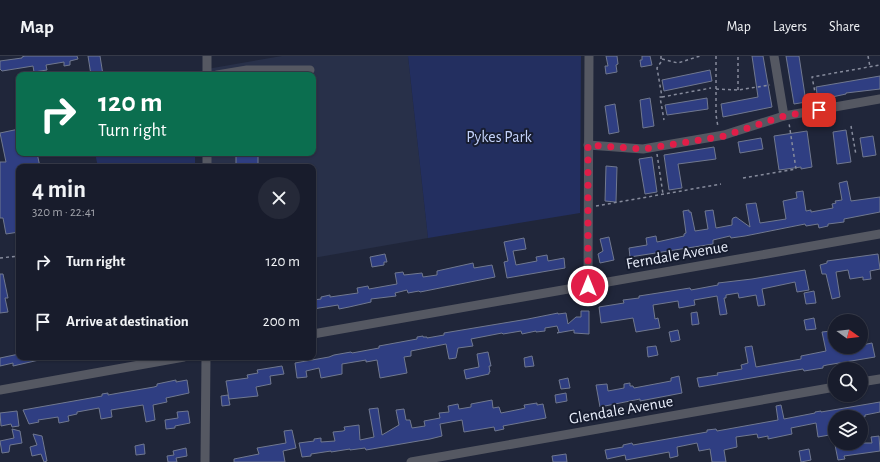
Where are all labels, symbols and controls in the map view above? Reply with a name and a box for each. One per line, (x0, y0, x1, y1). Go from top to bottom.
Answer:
text: Map (20, 18, 54, 37)
text: Map (726, 20, 751, 34)
text: Layers (773, 20, 807, 34)
text: Share (829, 20, 860, 34)
icon: right (32, 88, 84, 140)
text: 120 m (98, 89, 163, 117)
pin (802, 93, 836, 127)
icon: arrive (808, 99, 830, 121)
text: Turn right (98, 122, 167, 140)
park label: Pykes Park (466, 129, 533, 146)
button: close (258, 177, 300, 219)
text: 4 min (32, 178, 86, 202)
text: 320 m · 22:41 (32, 206, 95, 219)
street label: Ferndale Avenue (625, 238, 729, 272)
icon: right (32, 251, 54, 273)
text: Turn right (66, 254, 125, 269)
text: 120 m (266, 254, 300, 269)
position arrow (567, 265, 609, 307)
icon: arrive (32, 311, 54, 333)
text: Arrive at destination (66, 314, 189, 329)
text: 200 m (263, 314, 300, 329)
north arrow (828, 314, 868, 354)
map controls (828, 314, 868, 450)
button: search (828, 362, 868, 402)
street label: Glendale Avenue (568, 393, 674, 427)
button: layers (828, 410, 868, 450)

